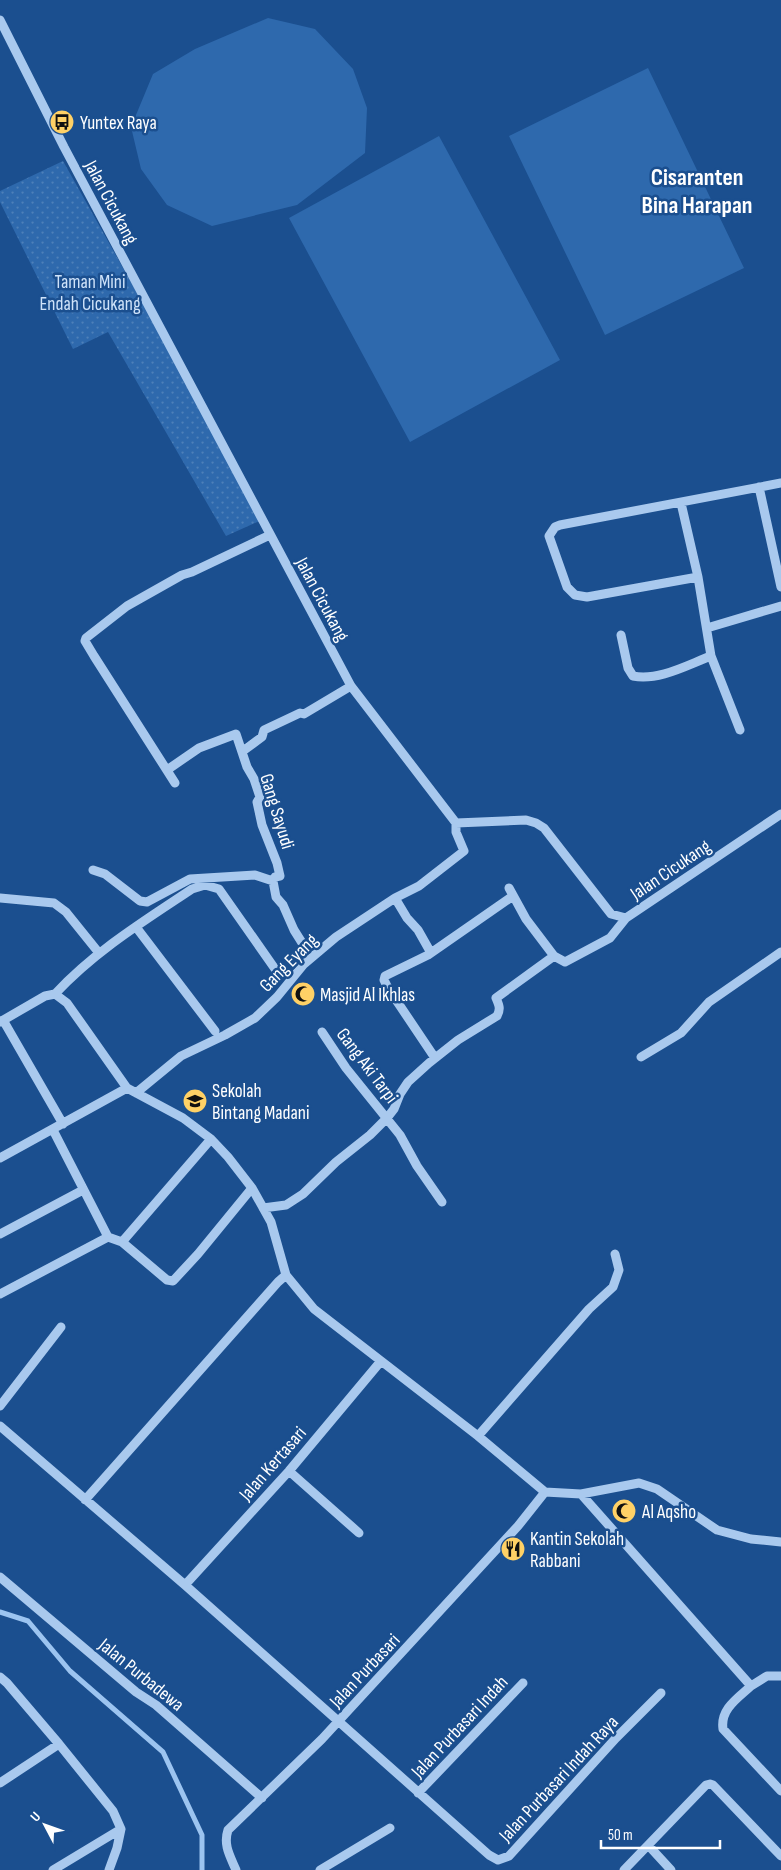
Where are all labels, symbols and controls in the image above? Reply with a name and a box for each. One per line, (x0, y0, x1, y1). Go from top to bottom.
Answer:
bus stop icon: Yuntex Raya (49, 109, 75, 135)
place label: Yuntex Raya (80, 112, 157, 135)
street label: Jalan Cicukang (79, 156, 143, 249)
district label: Cisaranten Bina Harapan (642, 163, 752, 220)
park label: Taman Mini Endah Cicukang (40, 271, 141, 316)
street label: Jalan Cicukang (290, 553, 354, 646)
street label: Gang Sayudi (254, 771, 299, 852)
street label: Jalan Cicukang (626, 835, 716, 906)
street label: Gang Eyang (255, 929, 323, 997)
mosque icon: Masjid Al Ikhlas (290, 981, 316, 1007)
place label: Masjid Al Ikhlas (320, 984, 415, 1007)
street label: Gang Aki Tarpi (331, 1024, 403, 1108)
place label: Sekolah Bintang Madani (212, 1080, 310, 1125)
school or university icon: Sekolah Bintang Madani (182, 1088, 208, 1114)
street label: Jalan Kertasari (234, 1422, 312, 1507)
mosque icon: Al Aqsho (611, 1498, 637, 1524)
place label: Al Aqsho (641, 1501, 696, 1524)
place label: Kantin Sekolah Rabbani (530, 1528, 624, 1573)
restaurant icon: Kantin Sekolah Rabbani (500, 1536, 526, 1562)
street label: Jalan Purbasari (324, 1629, 405, 1714)
street label: Jalan Purbadewa (93, 1633, 188, 1717)
street label: Jalan Purbasari Indah (406, 1671, 513, 1784)
street label: Jalan Purbasari Indah Raya (494, 1711, 624, 1848)
north arrow (20, 1800, 70, 1850)
text: U (27, 1808, 44, 1825)
scale bar (601, 1818, 720, 1850)
text: 50 m (608, 1826, 633, 1845)

